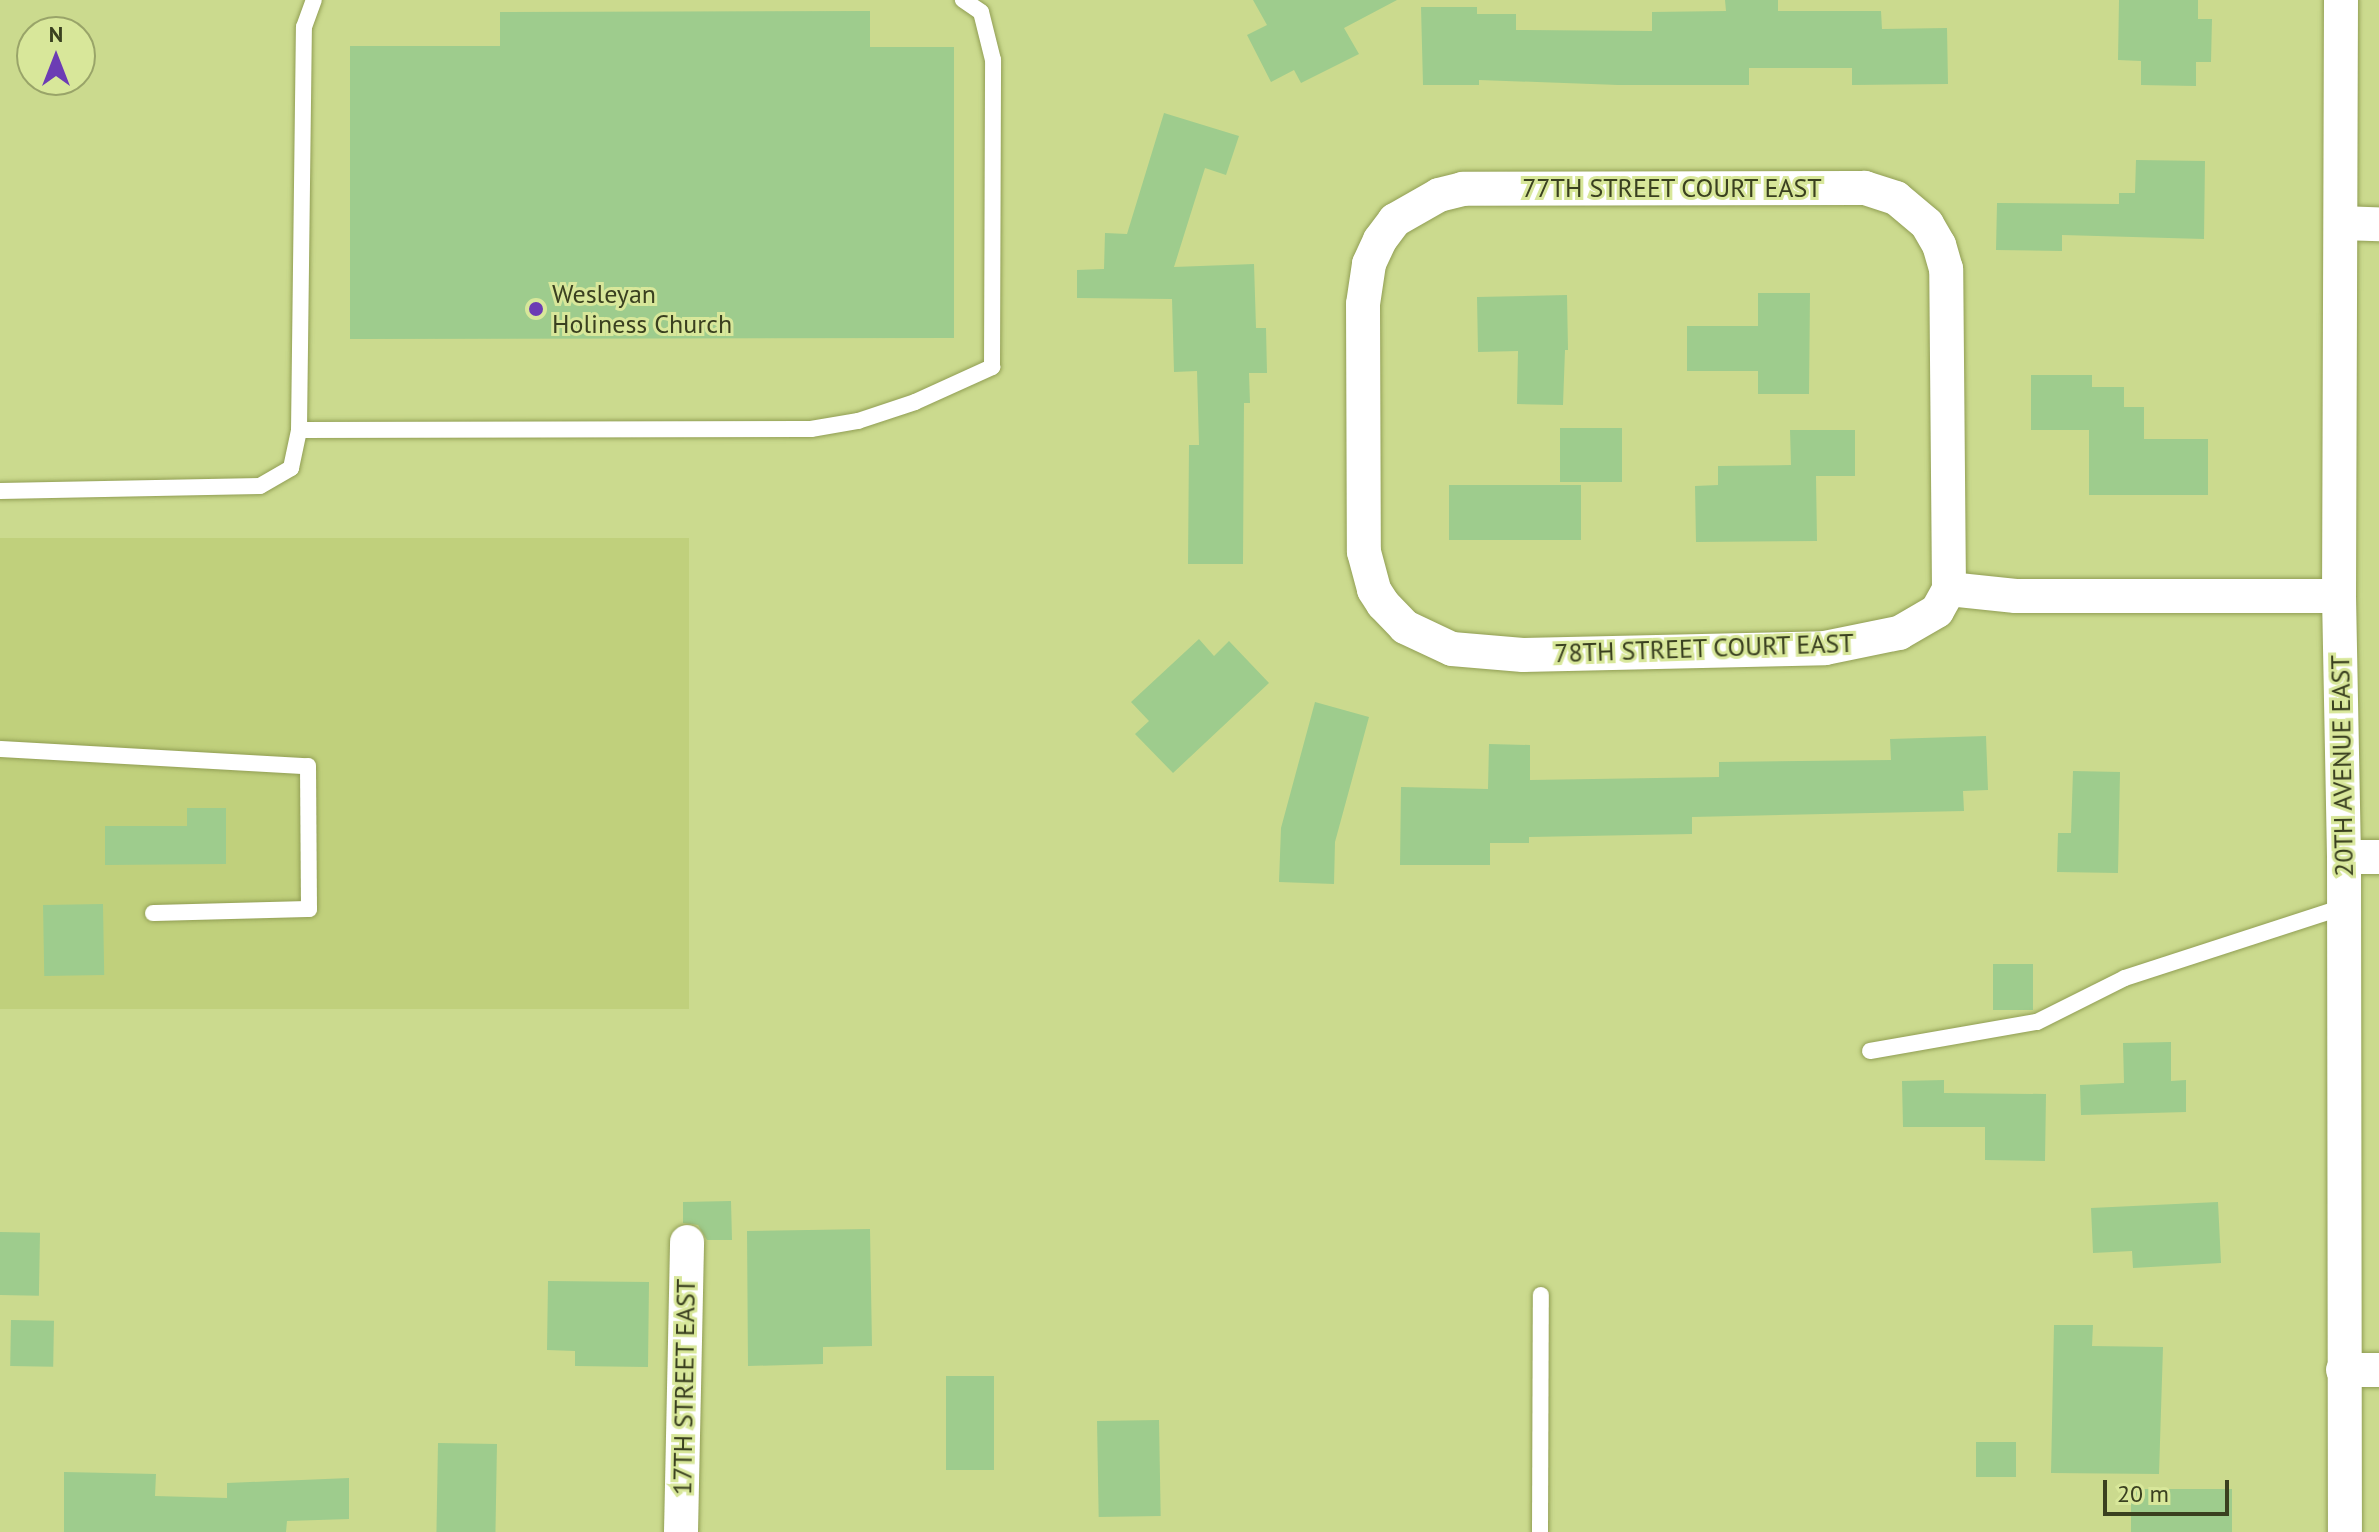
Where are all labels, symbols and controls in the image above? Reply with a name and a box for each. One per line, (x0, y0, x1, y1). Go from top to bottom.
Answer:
north arrow (16, 16, 96, 96)
text: N (49, 20, 63, 48)
street label: 77TH STREET COURT EAST (1521, 172, 1823, 204)
place label: Wesleyan Holiness Church (552, 278, 732, 340)
marker: Wesleyan Holiness Church (527, 300, 545, 318)
street label: 78TH STREET COURT EAST (1553, 627, 1855, 669)
street label: 20TH AVENUE EAST (2324, 654, 2360, 878)
street label: 17TH STREET EAST (667, 1278, 701, 1496)
scale bar (2107, 1464, 2233, 1514)
text: 20 m (2117, 1478, 2169, 1509)

